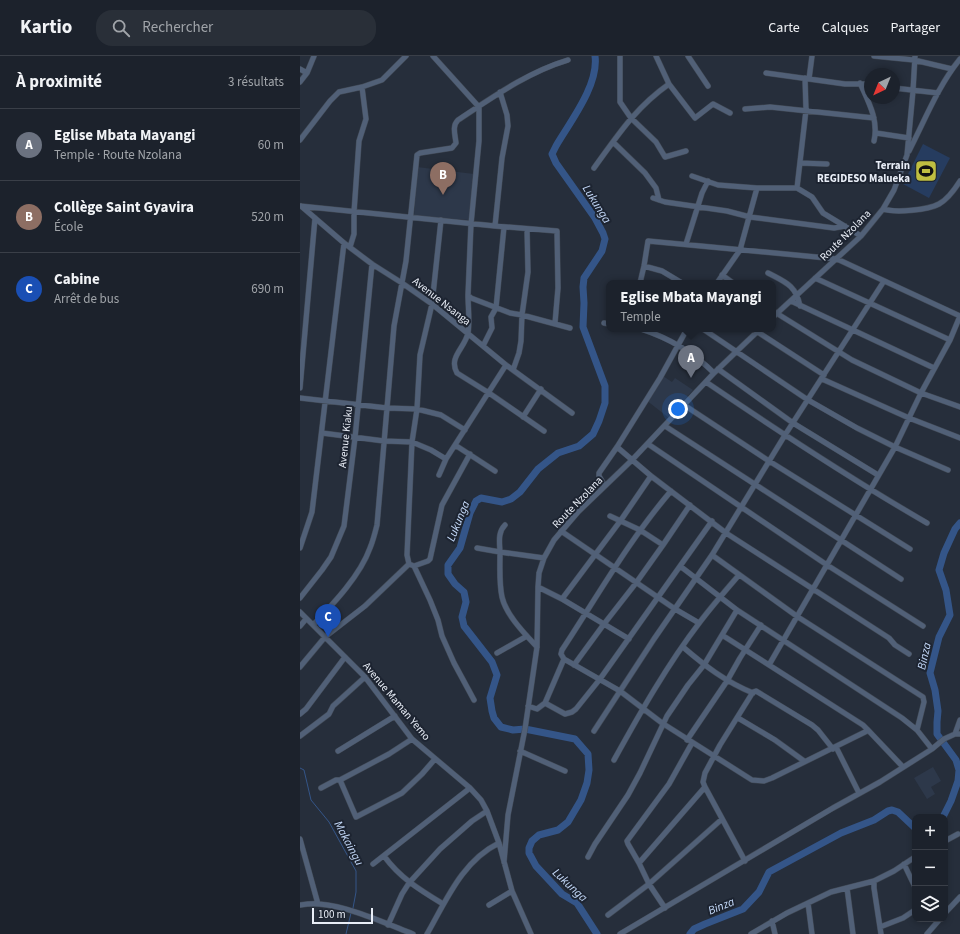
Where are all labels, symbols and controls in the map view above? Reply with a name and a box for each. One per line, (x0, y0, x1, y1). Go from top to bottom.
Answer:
search box (96, 10, 376, 46)
text: Kartio (20, 14, 72, 41)
icon: search (110, 17, 132, 39)
text: Rechercher (142, 17, 213, 38)
text: Carte (768, 18, 800, 38)
text: Calques (822, 18, 869, 38)
text: Partager (891, 18, 940, 38)
north arrow (864, 68, 900, 104)
text: À proximité (16, 70, 102, 94)
text: 3 résultats (228, 73, 284, 91)
text: Eglise Mbata Mayangi (54, 125, 195, 146)
text: A (25, 136, 33, 154)
text: 60 m (258, 136, 284, 154)
text: Temple · Route Nzolana (54, 146, 182, 164)
place label: Terrain REGIDESO Malueka (817, 158, 910, 186)
sports icon: Terrain REGIDESO Malueka (913, 158, 939, 184)
pin: B (430, 162, 456, 195)
water label: Lukunga (578, 182, 615, 227)
text: Collège Saint Gyavira (54, 197, 194, 218)
street label: Route Nzolana (816, 206, 874, 264)
text: B (25, 208, 33, 226)
text: 520 m (251, 208, 284, 226)
text: École (54, 218, 83, 236)
text: Cabine (54, 269, 100, 290)
street label: Avenue Nsanga (409, 274, 474, 329)
text: C (25, 280, 33, 298)
text: 690 m (251, 280, 284, 298)
popup (606, 280, 776, 332)
text: Eglise Mbata Mayangi (620, 287, 762, 308)
text: Arrêt de bus (54, 290, 119, 308)
text: Temple (620, 308, 661, 326)
pin: A (678, 345, 704, 378)
your location (668, 399, 688, 419)
street label: Avenue Kiaku (335, 405, 356, 469)
street label: Route Nzolana (549, 473, 606, 532)
water label: Lukunga (443, 498, 475, 544)
pin: C (315, 604, 341, 637)
water label: Binza (913, 640, 936, 671)
street label: Avenue Maman Yemo (359, 659, 434, 744)
map controls (912, 814, 948, 922)
button: + (912, 814, 948, 850)
water label: Makaingu (330, 818, 367, 869)
button: − (912, 850, 948, 886)
water label: Lukunga (548, 865, 591, 907)
button: layers (912, 886, 948, 922)
water label: Binza (705, 893, 738, 919)
scale bar (312, 906, 373, 925)
text: 100 m (318, 907, 346, 922)

